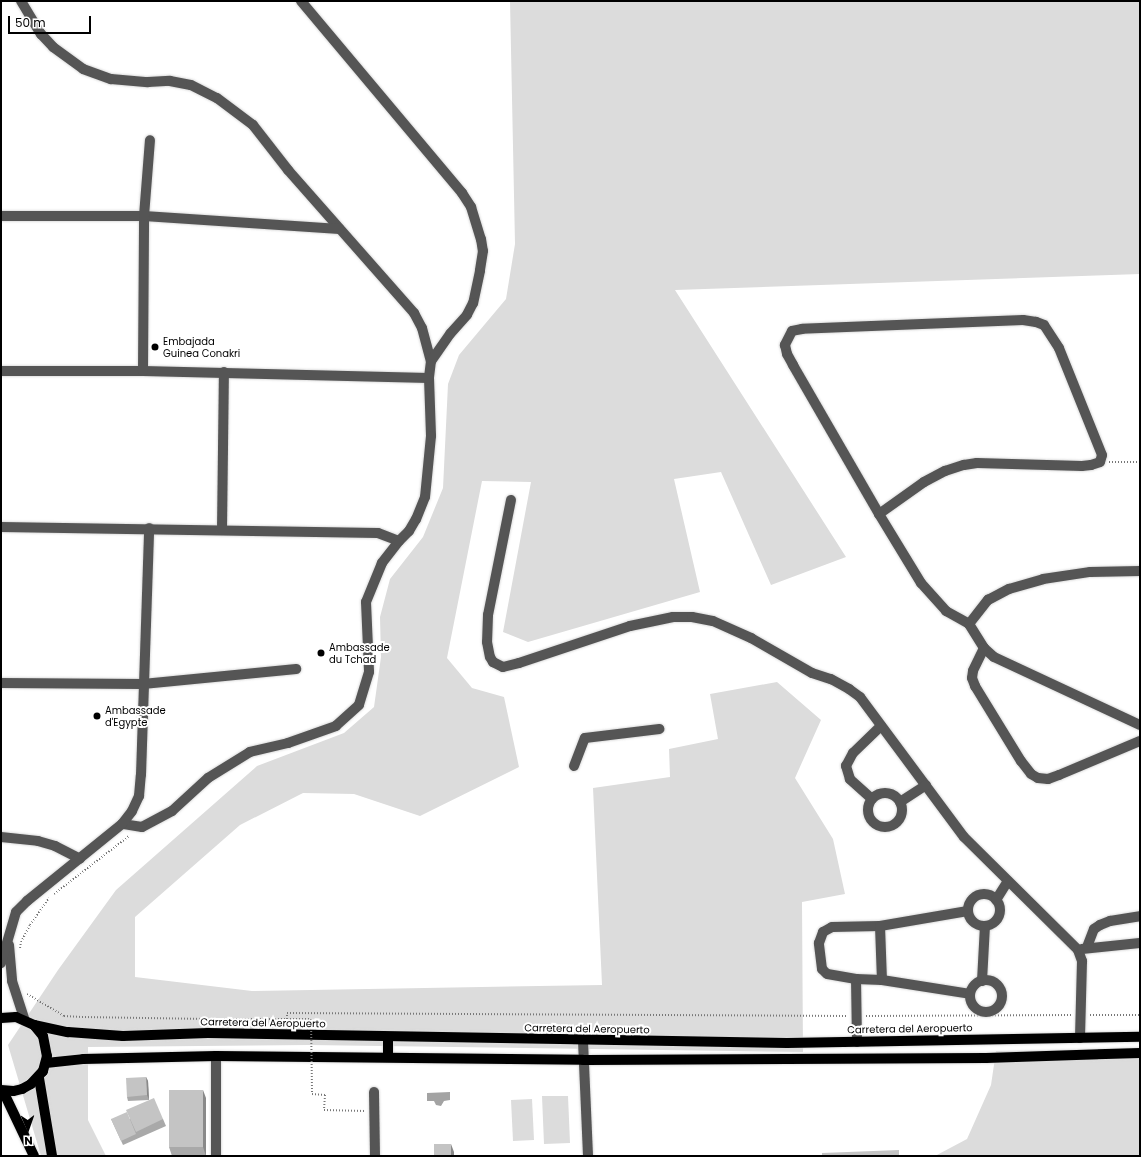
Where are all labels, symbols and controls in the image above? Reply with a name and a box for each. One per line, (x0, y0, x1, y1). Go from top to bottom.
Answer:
scale bar (10, 8, 93, 34)
text: 50 m (15, 14, 46, 31)
place label: Embajada Guinea Conakri (163, 335, 240, 358)
marker: Embajada Guinea Conakri (150, 342, 160, 352)
place label: Ambassade du Tchad (329, 641, 390, 664)
marker: Ambassade du Tchad (316, 648, 326, 658)
place label: Ambassade d'Egypte (105, 704, 166, 728)
marker: Ambassade d'Egypte (92, 711, 102, 721)
street label: Carretera del Aeropuerto (200, 1016, 326, 1030)
street label: Carretera del Aeropuerto (524, 1022, 650, 1036)
street label: Carretera del Aeropuerto (847, 1022, 973, 1036)
north arrow (8, 1109, 48, 1149)
text: N (24, 1133, 33, 1149)

